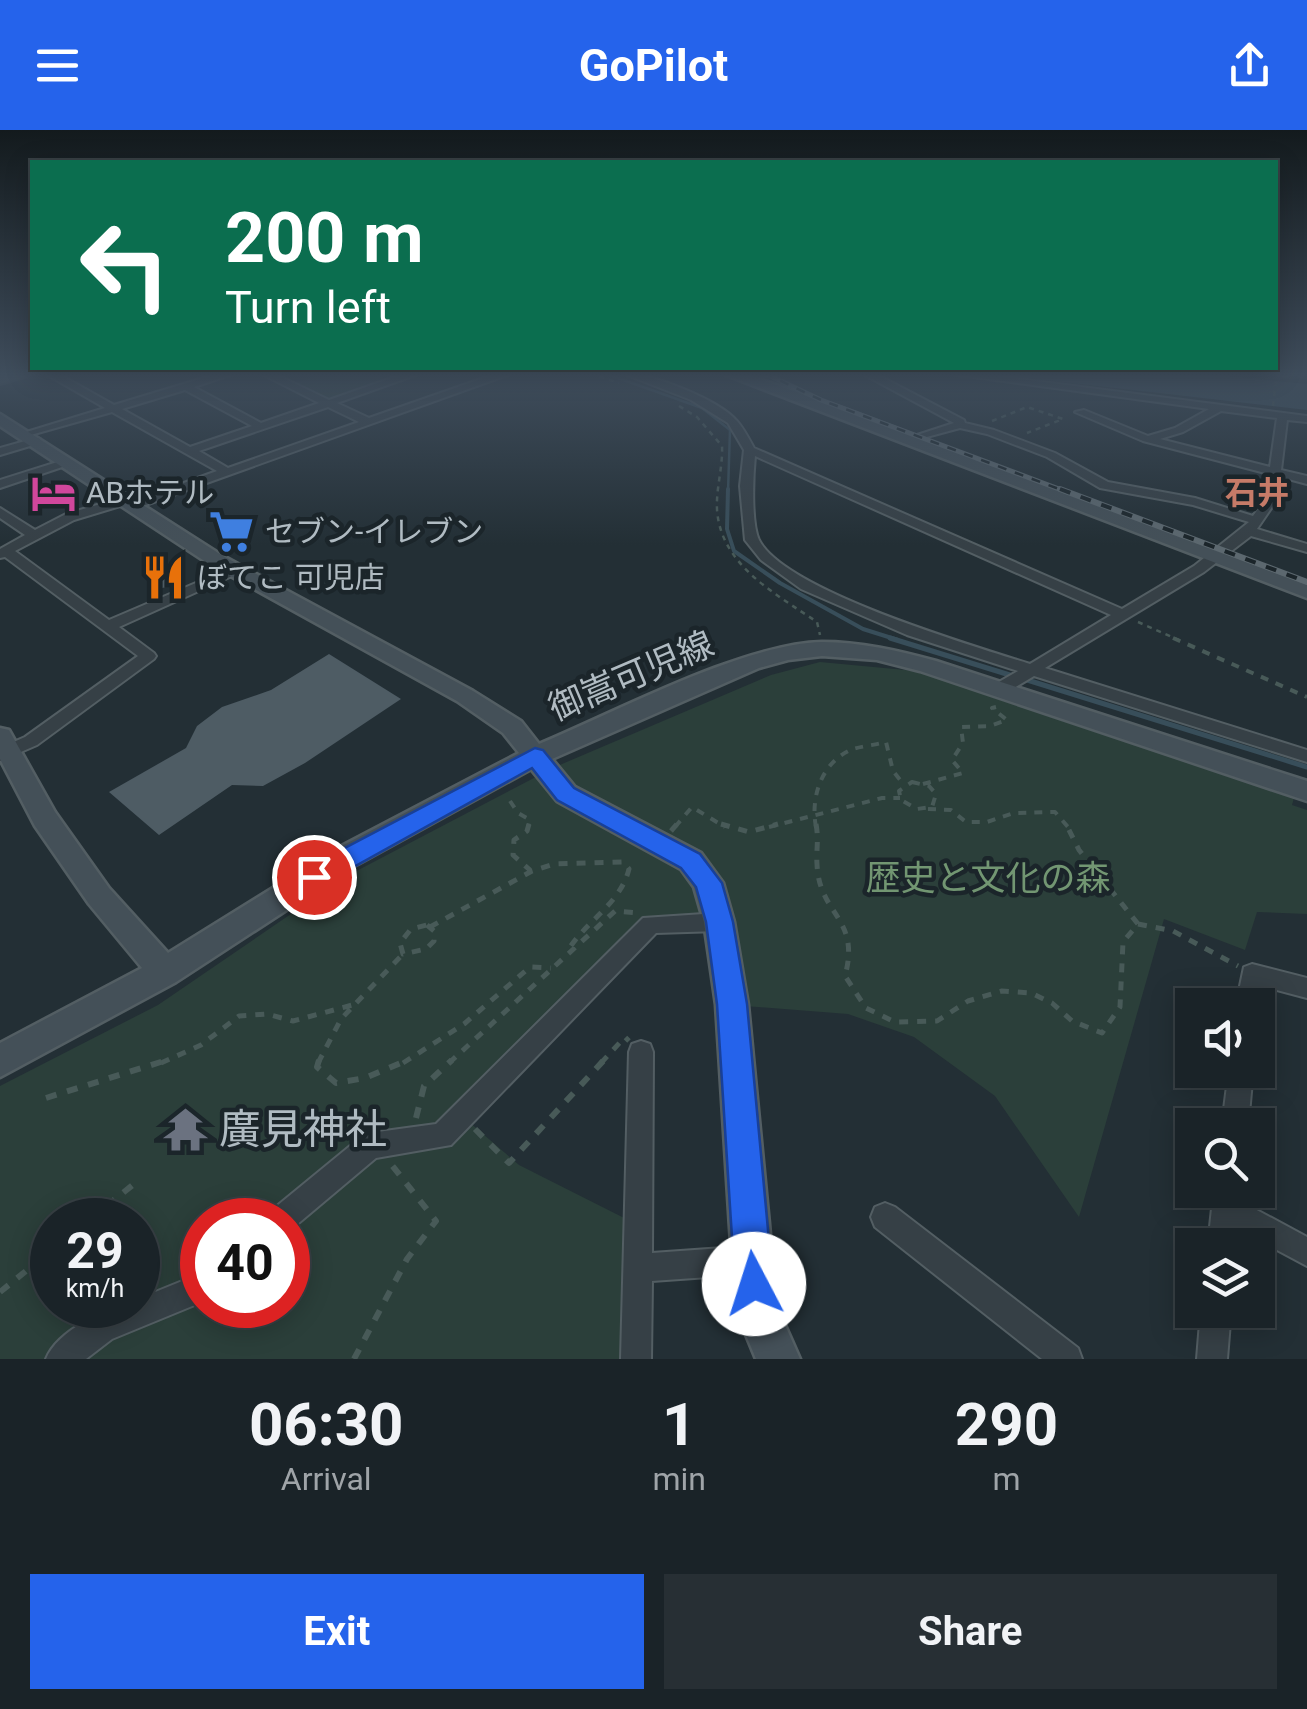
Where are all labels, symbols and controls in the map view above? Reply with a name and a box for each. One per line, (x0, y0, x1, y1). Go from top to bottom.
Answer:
icon: menu (30, 38, 85, 93)
icon: share (1222, 38, 1277, 93)
text: GoPilot (579, 39, 728, 92)
text: 200 m (225, 197, 424, 279)
icon: left (60, 200, 190, 330)
text: Turn left (225, 281, 391, 334)
hotel icon: ABホテル (29, 469, 77, 517)
district label: 石井 (1225, 474, 1289, 512)
place label: ABホテル (86, 475, 214, 510)
supermarket icon: セブン-イレブン (208, 508, 256, 556)
place label: セブン-イレブン (265, 514, 483, 549)
restaurant icon: ぼてこ 可児店 (140, 554, 188, 602)
place label: ぼてこ 可児店 (197, 560, 384, 595)
street label: 御嵩可児線 (543, 623, 720, 730)
pin (272, 835, 357, 920)
icon: arrive (287, 850, 342, 905)
park label: 歴史と文化の森 (865, 858, 1111, 899)
map controls (1175, 988, 1275, 1328)
button: sound (1175, 988, 1275, 1088)
temple icon: 廣見神社 (162, 1105, 210, 1153)
place label: 廣見神社 (219, 1105, 387, 1154)
button: search (1175, 1108, 1275, 1208)
speed limit sign: 40 (180, 1198, 310, 1328)
text: 29 (66, 1222, 124, 1280)
button: layers (1175, 1228, 1275, 1328)
position arrow (702, 1232, 806, 1336)
text: km/h (66, 1274, 124, 1303)
text: 06:30 (249, 1389, 404, 1460)
text: 1 (662, 1389, 696, 1460)
text: 290 (955, 1389, 1058, 1460)
text: Arrival (281, 1460, 372, 1498)
text: min (652, 1460, 706, 1498)
text: m (992, 1460, 1020, 1498)
button: Exit (30, 1574, 644, 1689)
button: Share (664, 1574, 1277, 1689)

